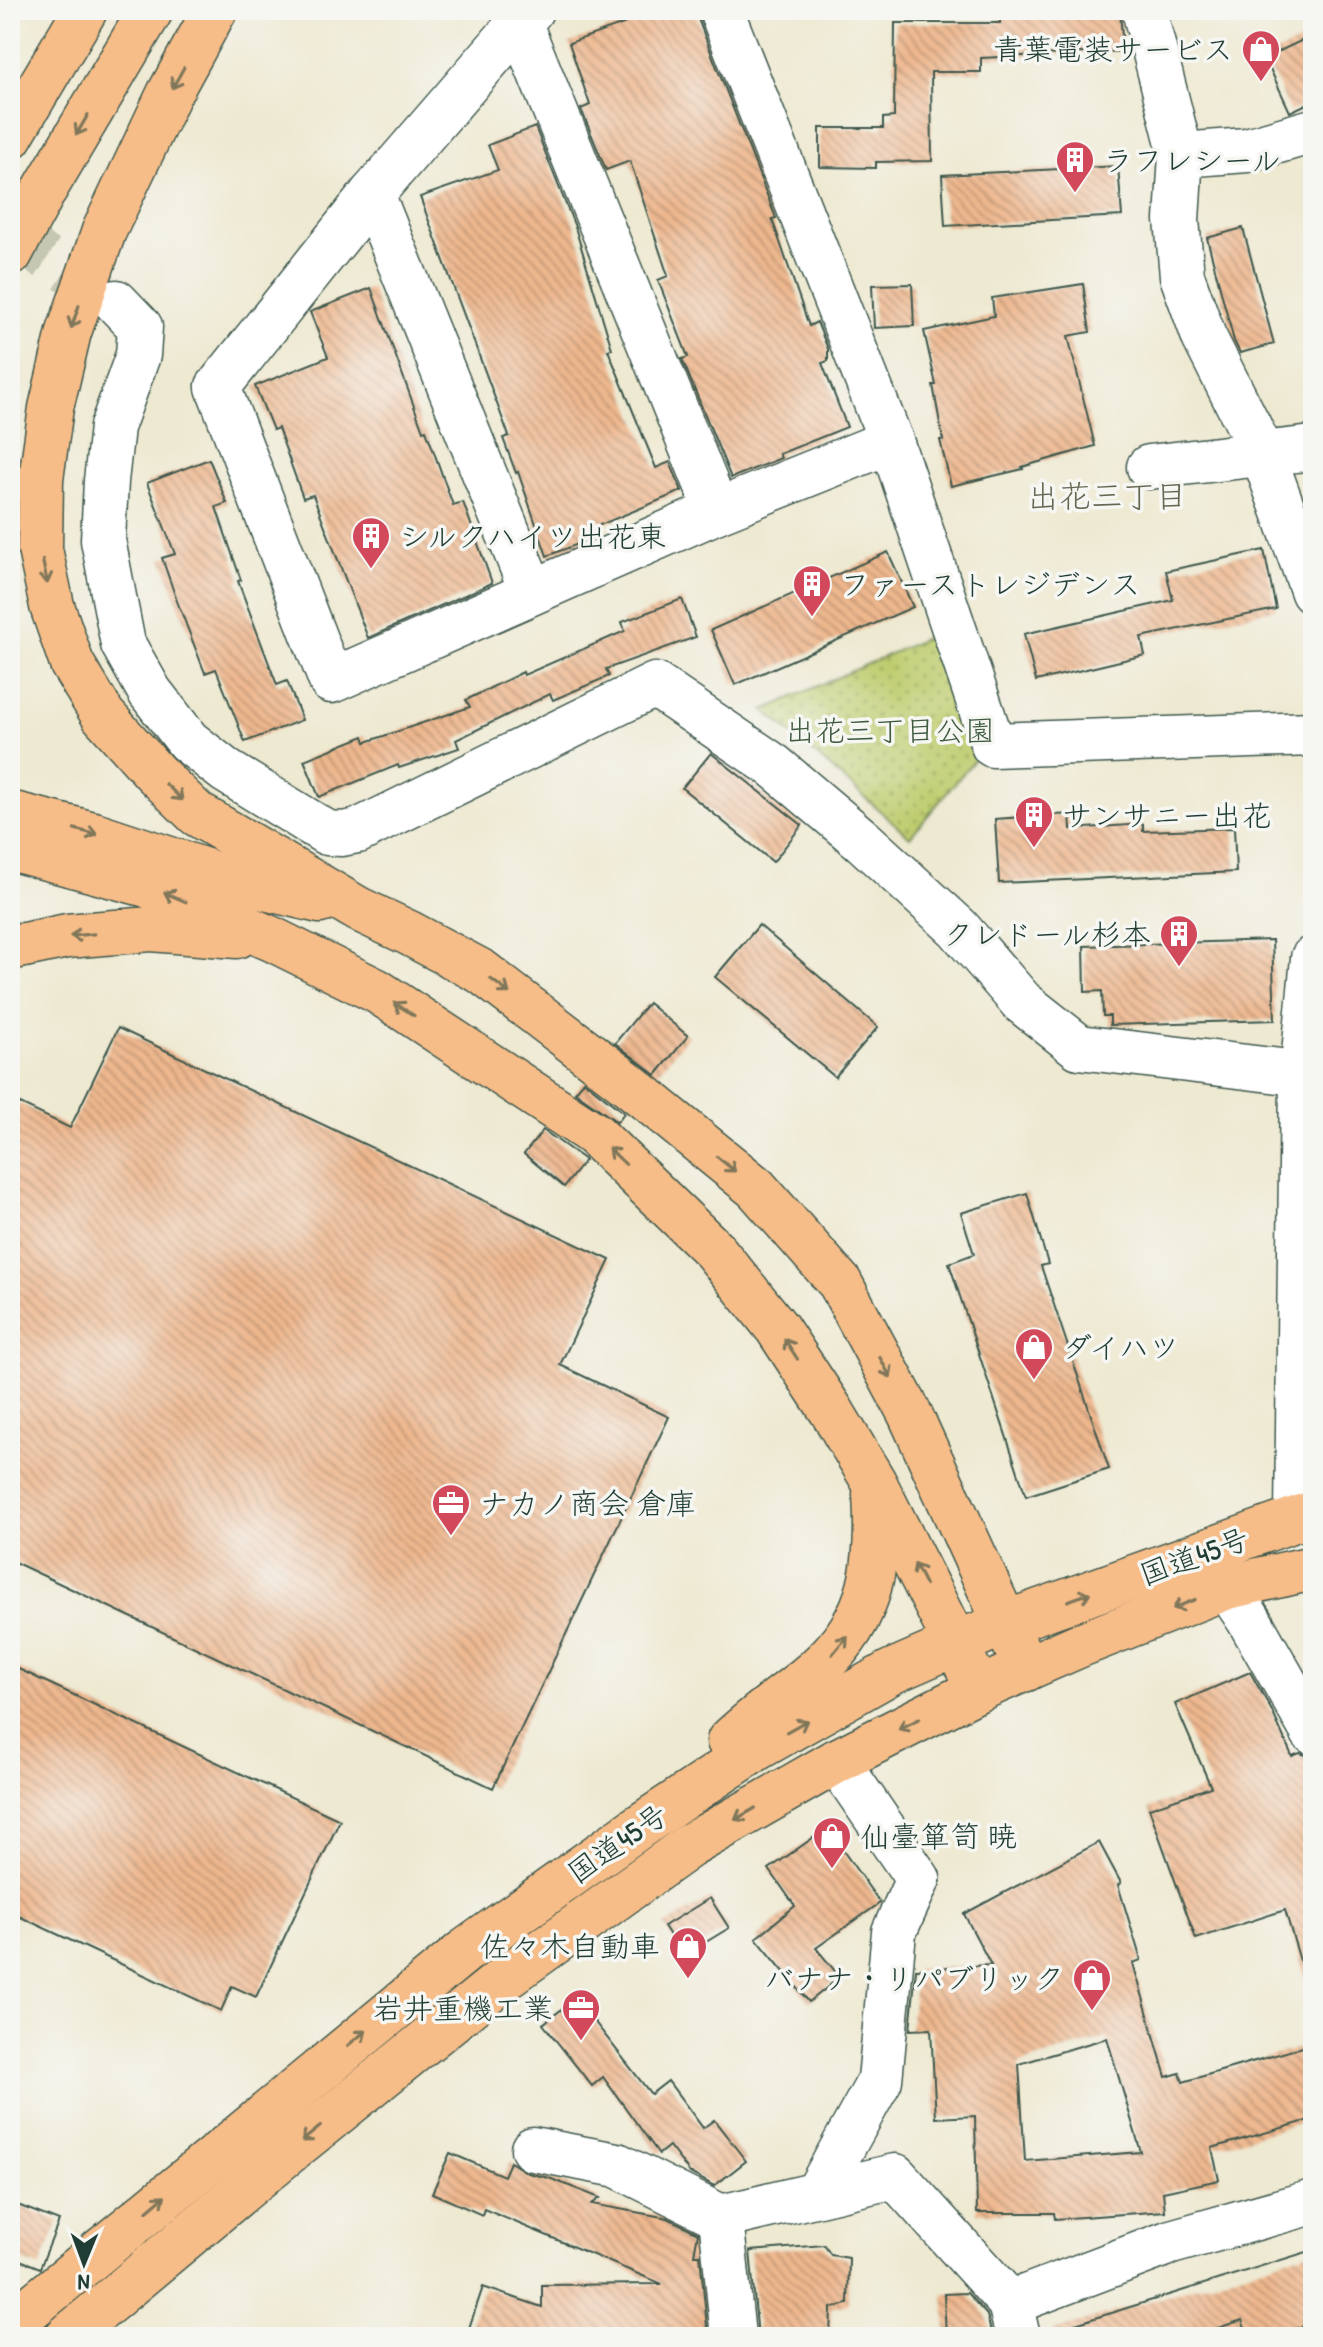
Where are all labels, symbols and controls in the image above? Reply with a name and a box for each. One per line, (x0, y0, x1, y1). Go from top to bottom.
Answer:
shop icon: 青葉電装サービス (1240, 28, 1282, 83)
place label: 青葉電装サービス (993, 29, 1233, 69)
one-way arrow (169, 66, 185, 90)
one-way arrow (74, 113, 90, 136)
building icon: ラフレシール (1054, 139, 1096, 194)
place label: ラフレシール (1103, 140, 1281, 180)
one-way arrow (66, 304, 81, 329)
district label: 出花三丁目 (1027, 474, 1187, 517)
building icon: シルクハイツ出花東 (350, 515, 392, 570)
place label: シルクハイツ出花東 (399, 516, 667, 556)
one-way arrow (38, 559, 53, 585)
building icon: ファーストレジデンス (791, 563, 833, 618)
place label: ファーストレジデンス (840, 564, 1141, 604)
park label: 出花三丁目公園 (785, 710, 995, 750)
one-way arrow (164, 782, 184, 801)
building icon: サンサニー出花 (1013, 794, 1055, 849)
place label: サンサニー出花 (1062, 795, 1271, 835)
one-way arrow (72, 826, 98, 841)
one-way arrow (163, 888, 187, 903)
building icon: クレドール杉本 (1158, 913, 1200, 968)
place label: クレドール杉本 (943, 914, 1151, 954)
one-way arrow (69, 928, 96, 943)
one-way arrow (489, 977, 510, 994)
one-way arrow (393, 1001, 415, 1017)
one-way arrow (607, 1147, 627, 1166)
one-way arrow (716, 1155, 736, 1173)
shop icon: ダイハツ (1013, 1326, 1055, 1381)
place label: ダイハツ (1062, 1327, 1179, 1367)
one-way arrow (782, 1338, 798, 1361)
one-way arrow (877, 1354, 893, 1378)
office icon: ナカノ商会 倉庫 (430, 1482, 472, 1537)
place label: ナカノ商会 倉庫 (479, 1483, 696, 1523)
street label: 国道45号 (1134, 1518, 1254, 1594)
one-way arrow (912, 1563, 927, 1587)
one-way arrow (1066, 1588, 1091, 1603)
one-way arrow (1172, 1598, 1197, 1612)
one-way arrow (831, 1635, 849, 1656)
one-way arrow (898, 1717, 922, 1733)
one-way arrow (784, 1718, 808, 1733)
street label: 国道45号 (559, 1794, 675, 1892)
one-way arrow (734, 1806, 757, 1822)
shop icon: 仙臺箪笥 暁 (811, 1815, 853, 1870)
place label: 仙臺箪笥 暁 (860, 1816, 1017, 1856)
shop icon: 佐々木自動車 (667, 1925, 709, 1980)
place label: 佐々木自動車 (480, 1926, 660, 1966)
shop icon: バナナ・リパブリック (1071, 1957, 1113, 2012)
place label: バナナ・リパブリック (764, 1958, 1064, 1998)
office icon: 岩井重機工業 (560, 1987, 602, 2042)
place label: 岩井重機工業 (373, 1988, 553, 2028)
one-way arrow (346, 2030, 367, 2047)
one-way arrow (301, 2125, 322, 2143)
one-way arrow (145, 2194, 166, 2212)
north arrow (44, 2223, 124, 2303)
text: N (77, 2268, 90, 2298)

